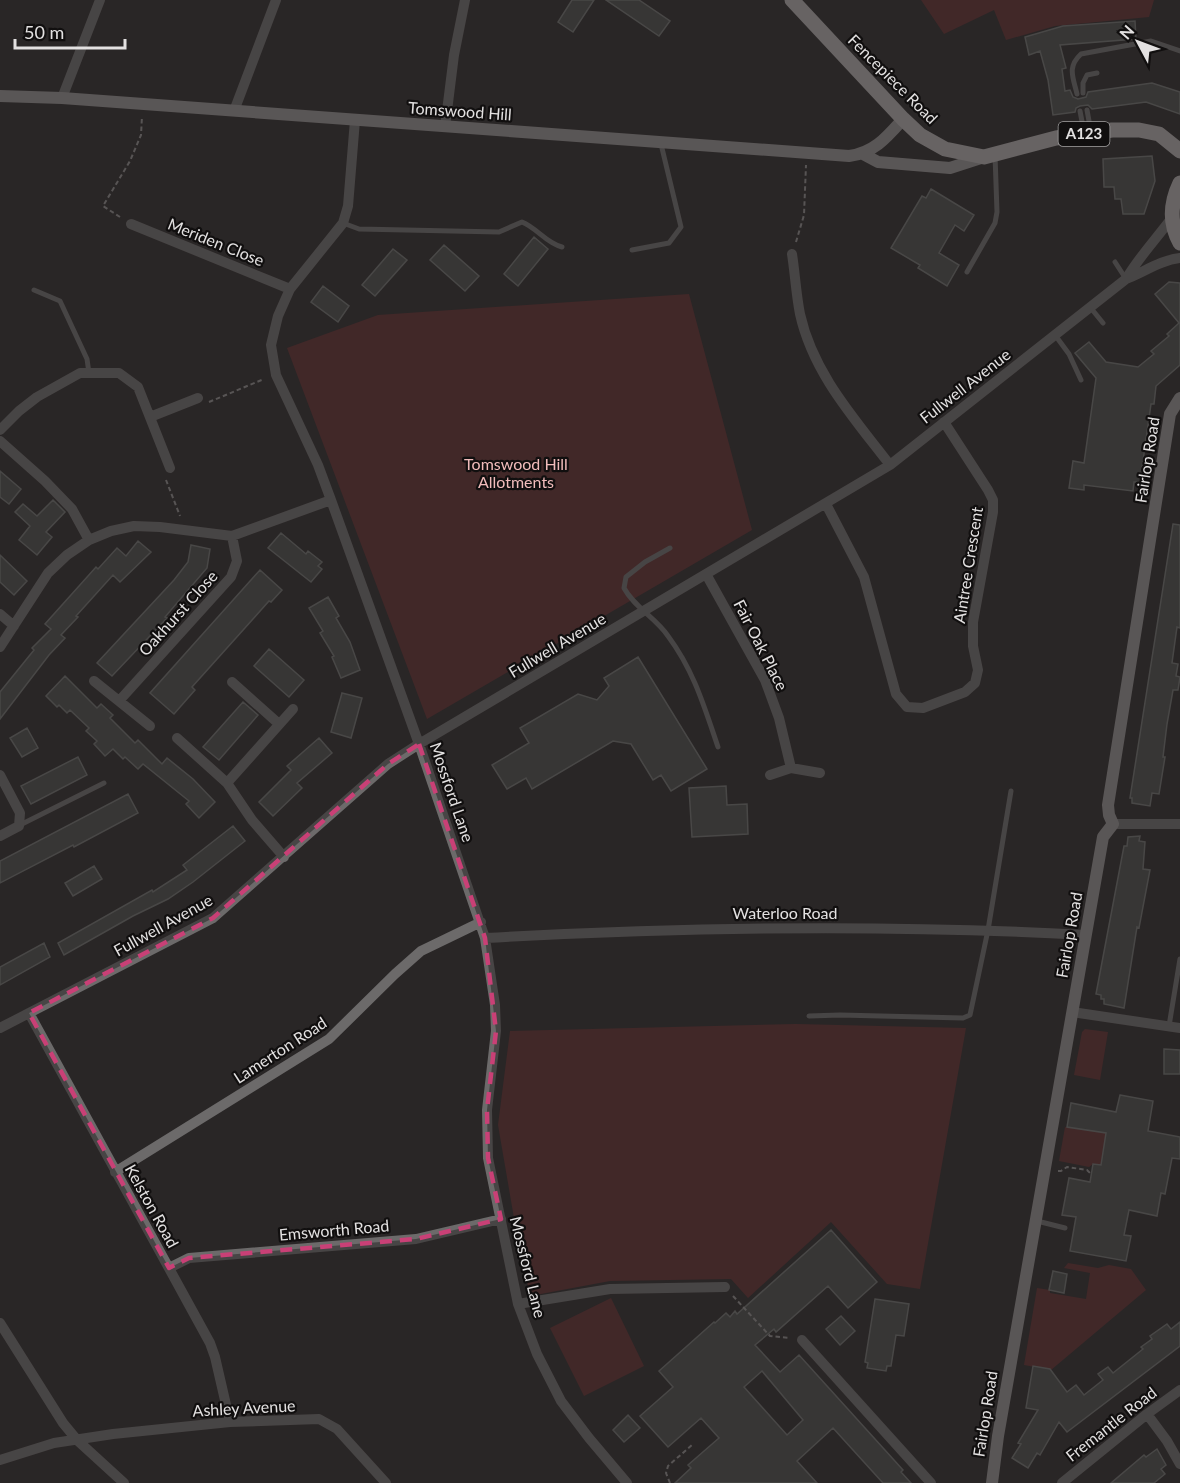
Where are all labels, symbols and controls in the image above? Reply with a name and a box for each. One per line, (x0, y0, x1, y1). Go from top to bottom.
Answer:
scale bar (15, 12, 124, 50)
north arrow (1108, 12, 1168, 72)
text: 50 m (24, 21, 64, 43)
text: N (1115, 21, 1138, 43)
street label: Fencepiece Road (845, 30, 942, 127)
street label: Tomswood Hill (408, 97, 512, 124)
road number: A123 (1058, 122, 1110, 146)
street label: Meriden Close (165, 214, 267, 269)
street label: Fullwell Avenue (916, 344, 1014, 427)
street label: Fairlop Road (1130, 416, 1163, 504)
park label: Tomswood Hill Allotments (464, 454, 568, 491)
street label: Aintree Crescent (949, 505, 986, 625)
street label: Oakhurst Close (134, 566, 221, 659)
street label: Fair Oak Place (730, 596, 792, 693)
street label: Fullwell Avenue (505, 608, 609, 681)
street label: Mossford Lane (427, 740, 478, 844)
street label: Fullwell Avenue (110, 890, 215, 960)
street label: Fairlop Road (1052, 890, 1085, 979)
street label: Waterloo Road (733, 903, 837, 922)
street label: Lamerton Road (230, 1013, 330, 1087)
street label: Kelston Road (122, 1161, 183, 1251)
street label: Mossford Lane (507, 1214, 550, 1320)
street label: Emsworth Road (278, 1215, 390, 1244)
street label: Fairlop Road (968, 1370, 1001, 1458)
street label: Fremantle Road (1062, 1382, 1160, 1465)
street label: Ashley Avenue (192, 1395, 296, 1420)

